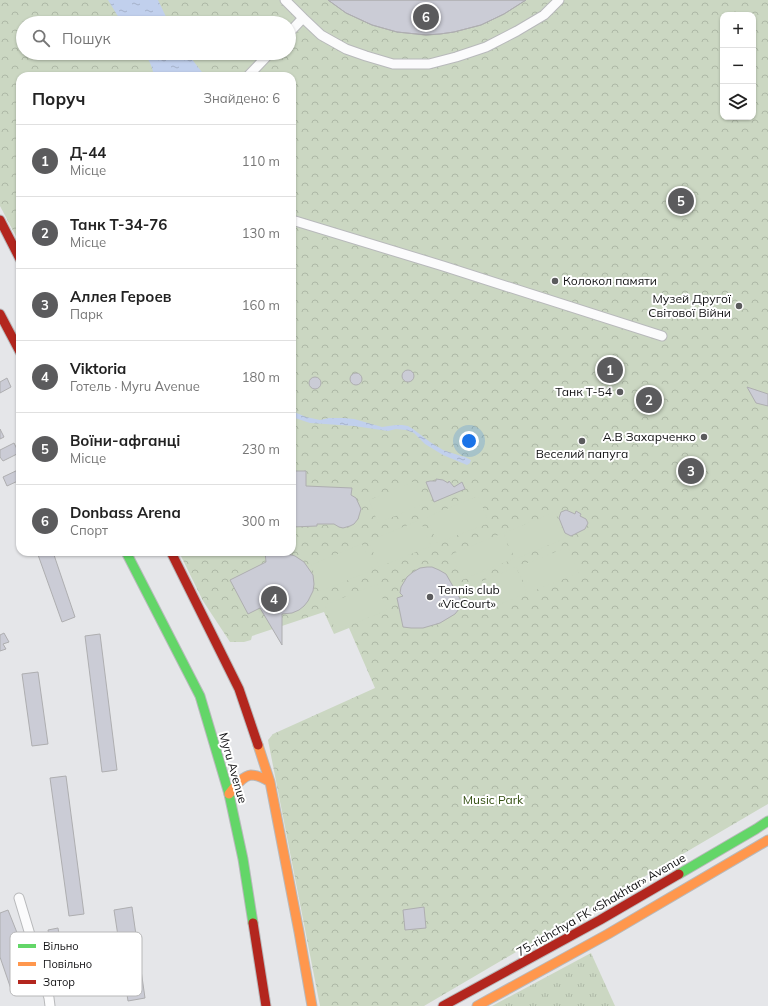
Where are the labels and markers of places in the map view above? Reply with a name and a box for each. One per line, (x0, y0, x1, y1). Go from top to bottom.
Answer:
pin: 6 (413, 2, 439, 32)
pin: 5 (668, 186, 694, 216)
place label: Колокол памяти (563, 273, 657, 288)
marker: Колокол памяти (550, 276, 560, 286)
place label: Музей Другої Світової Війни (648, 291, 732, 320)
marker: Музей Другої Світової Війни (734, 301, 744, 311)
pin: 1 (597, 355, 623, 385)
place label: Танк Т-54 (555, 384, 612, 399)
pin: 2 (636, 385, 662, 415)
marker: Танк Т-54 (615, 387, 625, 397)
place label: А.В Захарченко (603, 429, 696, 444)
marker: А.В Захарченко (699, 432, 709, 442)
marker: Веселий папуга (577, 436, 587, 446)
place label: Веселий папуга (536, 446, 628, 461)
pin: 3 (678, 456, 704, 486)
place label: Tennis club «VicCourt» (438, 582, 500, 611)
pin: 4 (261, 584, 287, 614)
marker: Tennis club «VicCourt» (425, 592, 435, 602)

